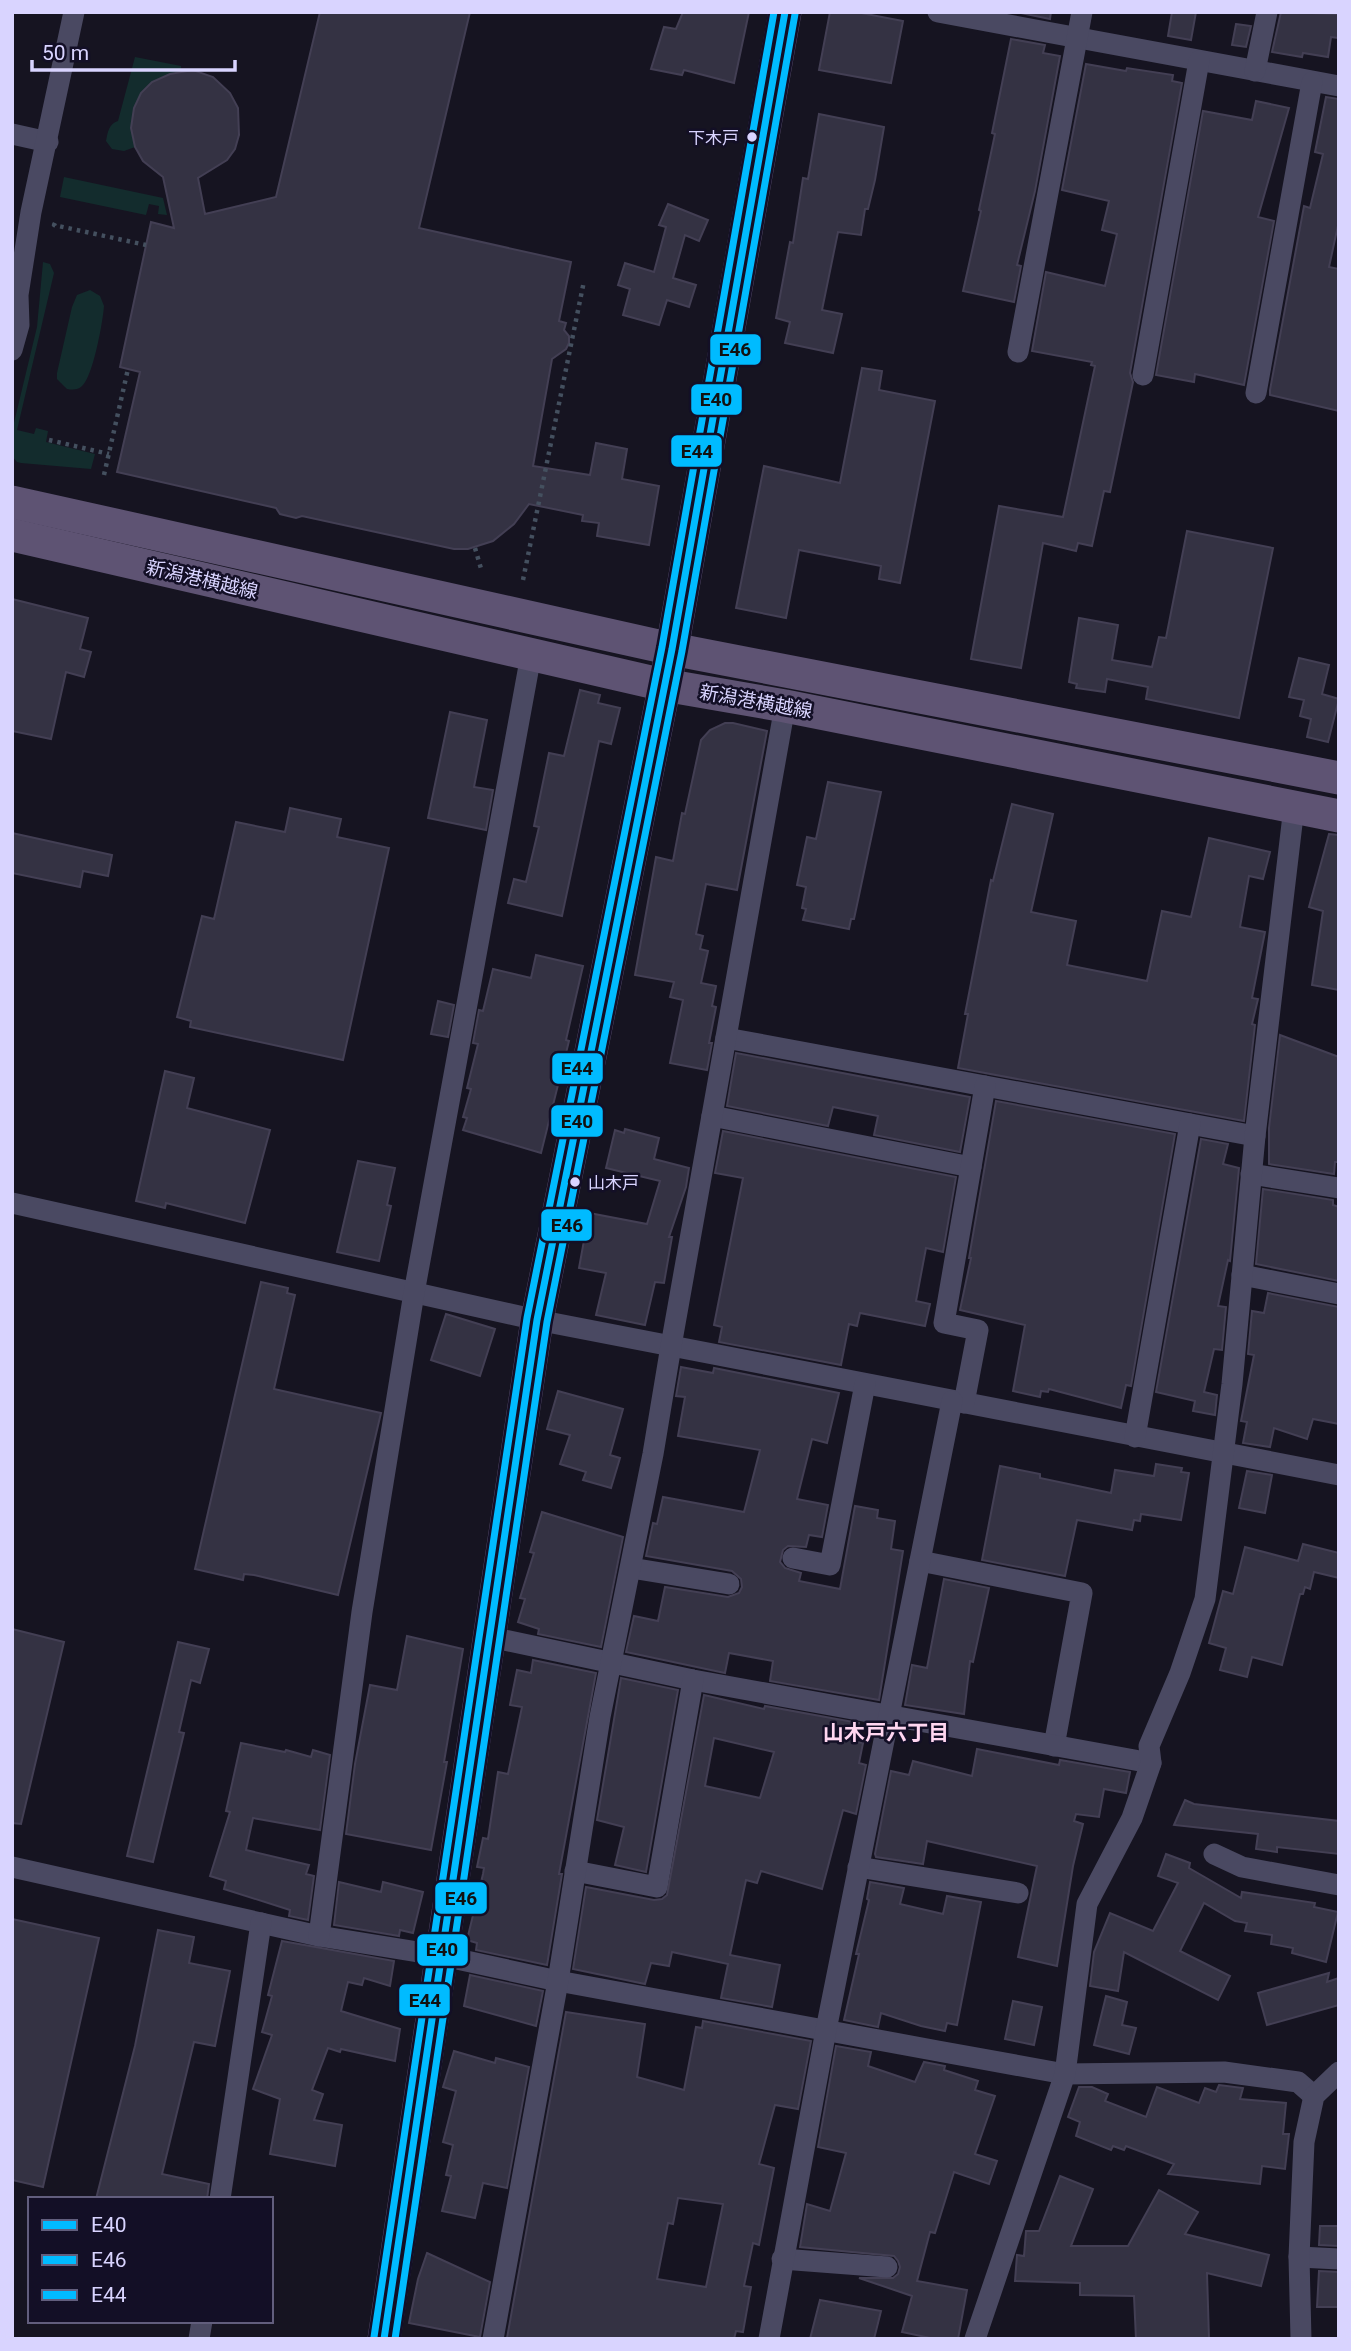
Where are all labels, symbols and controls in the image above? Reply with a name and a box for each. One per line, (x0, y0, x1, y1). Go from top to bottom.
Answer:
scale bar (32, 28, 234, 72)
text: 50 m (42, 41, 89, 65)
place label: 下木戸 (688, 128, 739, 148)
marker: 下木戸 (745, 130, 759, 144)
line badge: E46 (709, 333, 762, 366)
text: E46 (719, 338, 751, 361)
line badge: E40 (690, 383, 743, 416)
text: E40 (700, 388, 732, 411)
line badge: E44 (670, 434, 723, 468)
text: E44 (681, 440, 713, 463)
street label: 新潟港横越線 (144, 555, 260, 604)
street label: 新潟港横越線 (698, 680, 814, 723)
line badge: E44 (551, 1052, 604, 1085)
text: E44 (561, 1057, 593, 1080)
line badge: E40 (550, 1104, 604, 1138)
text: E40 (561, 1110, 593, 1133)
place label: 山木戸 (588, 1173, 639, 1193)
marker: 山木戸 (568, 1175, 582, 1189)
line badge: E46 (540, 1208, 593, 1242)
text: E46 (551, 1214, 583, 1237)
district label: 山木戸六丁目 (823, 1721, 949, 1745)
line badge: E46 (434, 1881, 488, 1915)
text: E46 (445, 1887, 477, 1910)
line badge: E40 (416, 1933, 469, 1967)
text: E40 (426, 1938, 458, 1961)
line badge: E44 (398, 1983, 451, 2017)
text: E44 (409, 1989, 441, 2012)
legend (28, 2197, 273, 2323)
text: E40 (91, 2213, 127, 2237)
text: E46 (91, 2248, 127, 2272)
text: E44 (91, 2283, 127, 2307)

